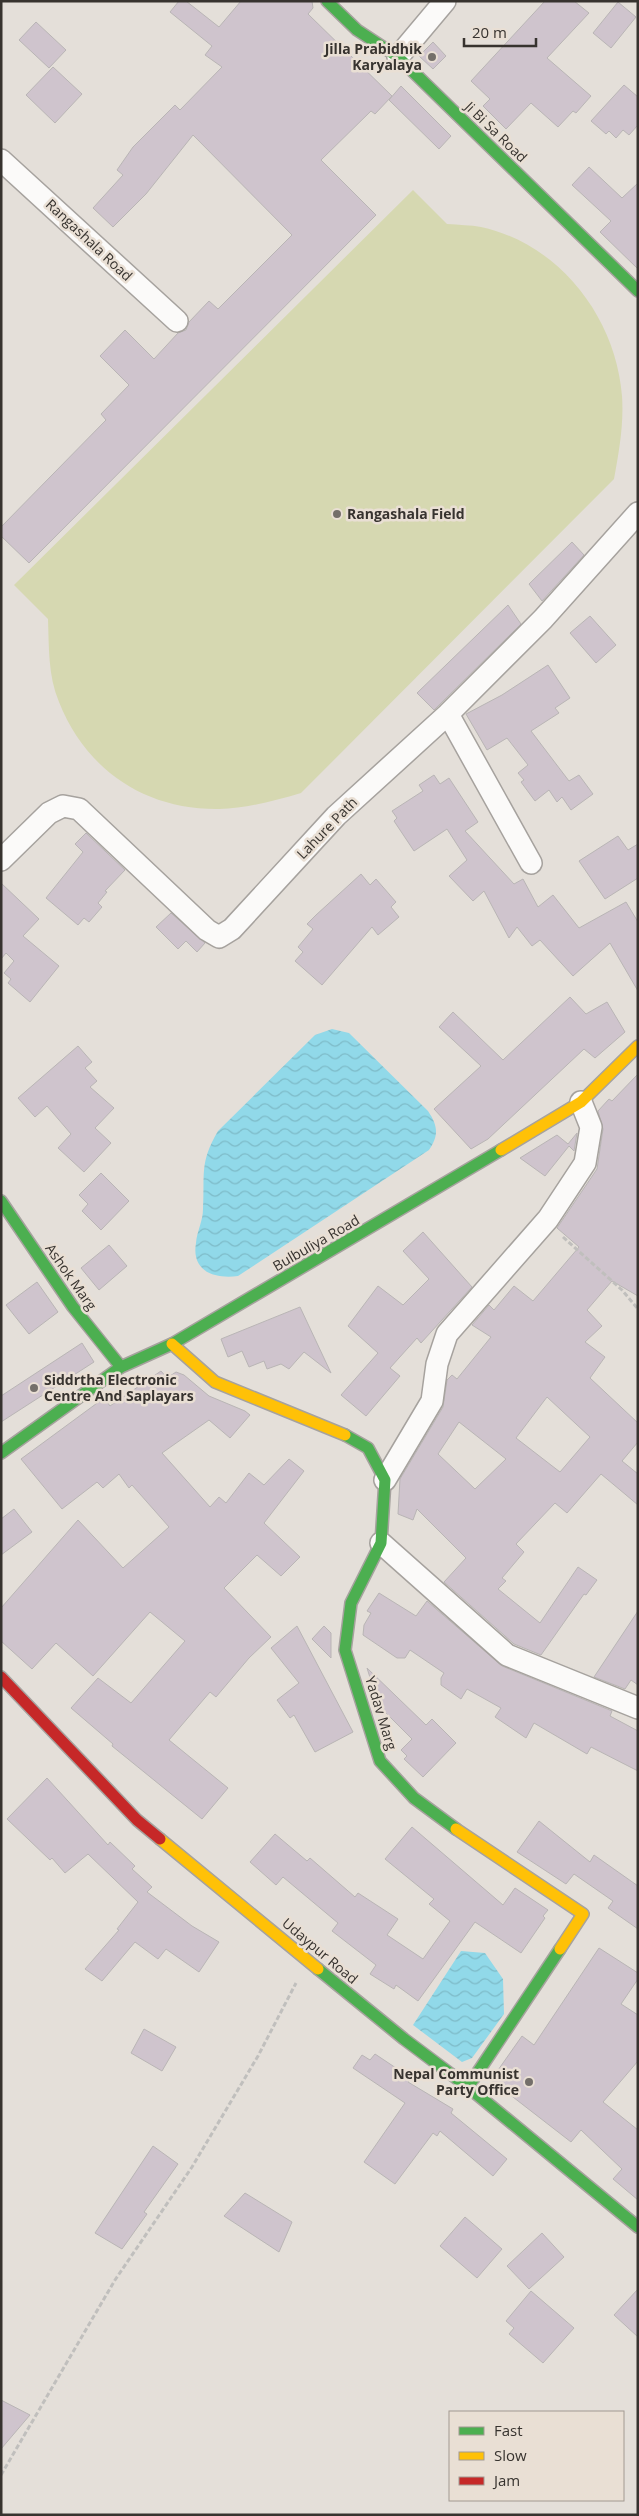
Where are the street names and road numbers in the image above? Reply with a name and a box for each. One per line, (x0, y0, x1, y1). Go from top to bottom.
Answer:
street label: Ji Bi Sa Road (460, 96, 532, 166)
street label: Rangashala Road (42, 195, 137, 285)
street label: Lahure Path (292, 793, 361, 863)
street label: Bulbuliya Road (269, 1210, 363, 1275)
street label: Ashok Marg (41, 1240, 102, 1314)
street label: Yadav Marg (361, 1674, 402, 1752)
street label: Udaypur Road (278, 1913, 362, 1988)

